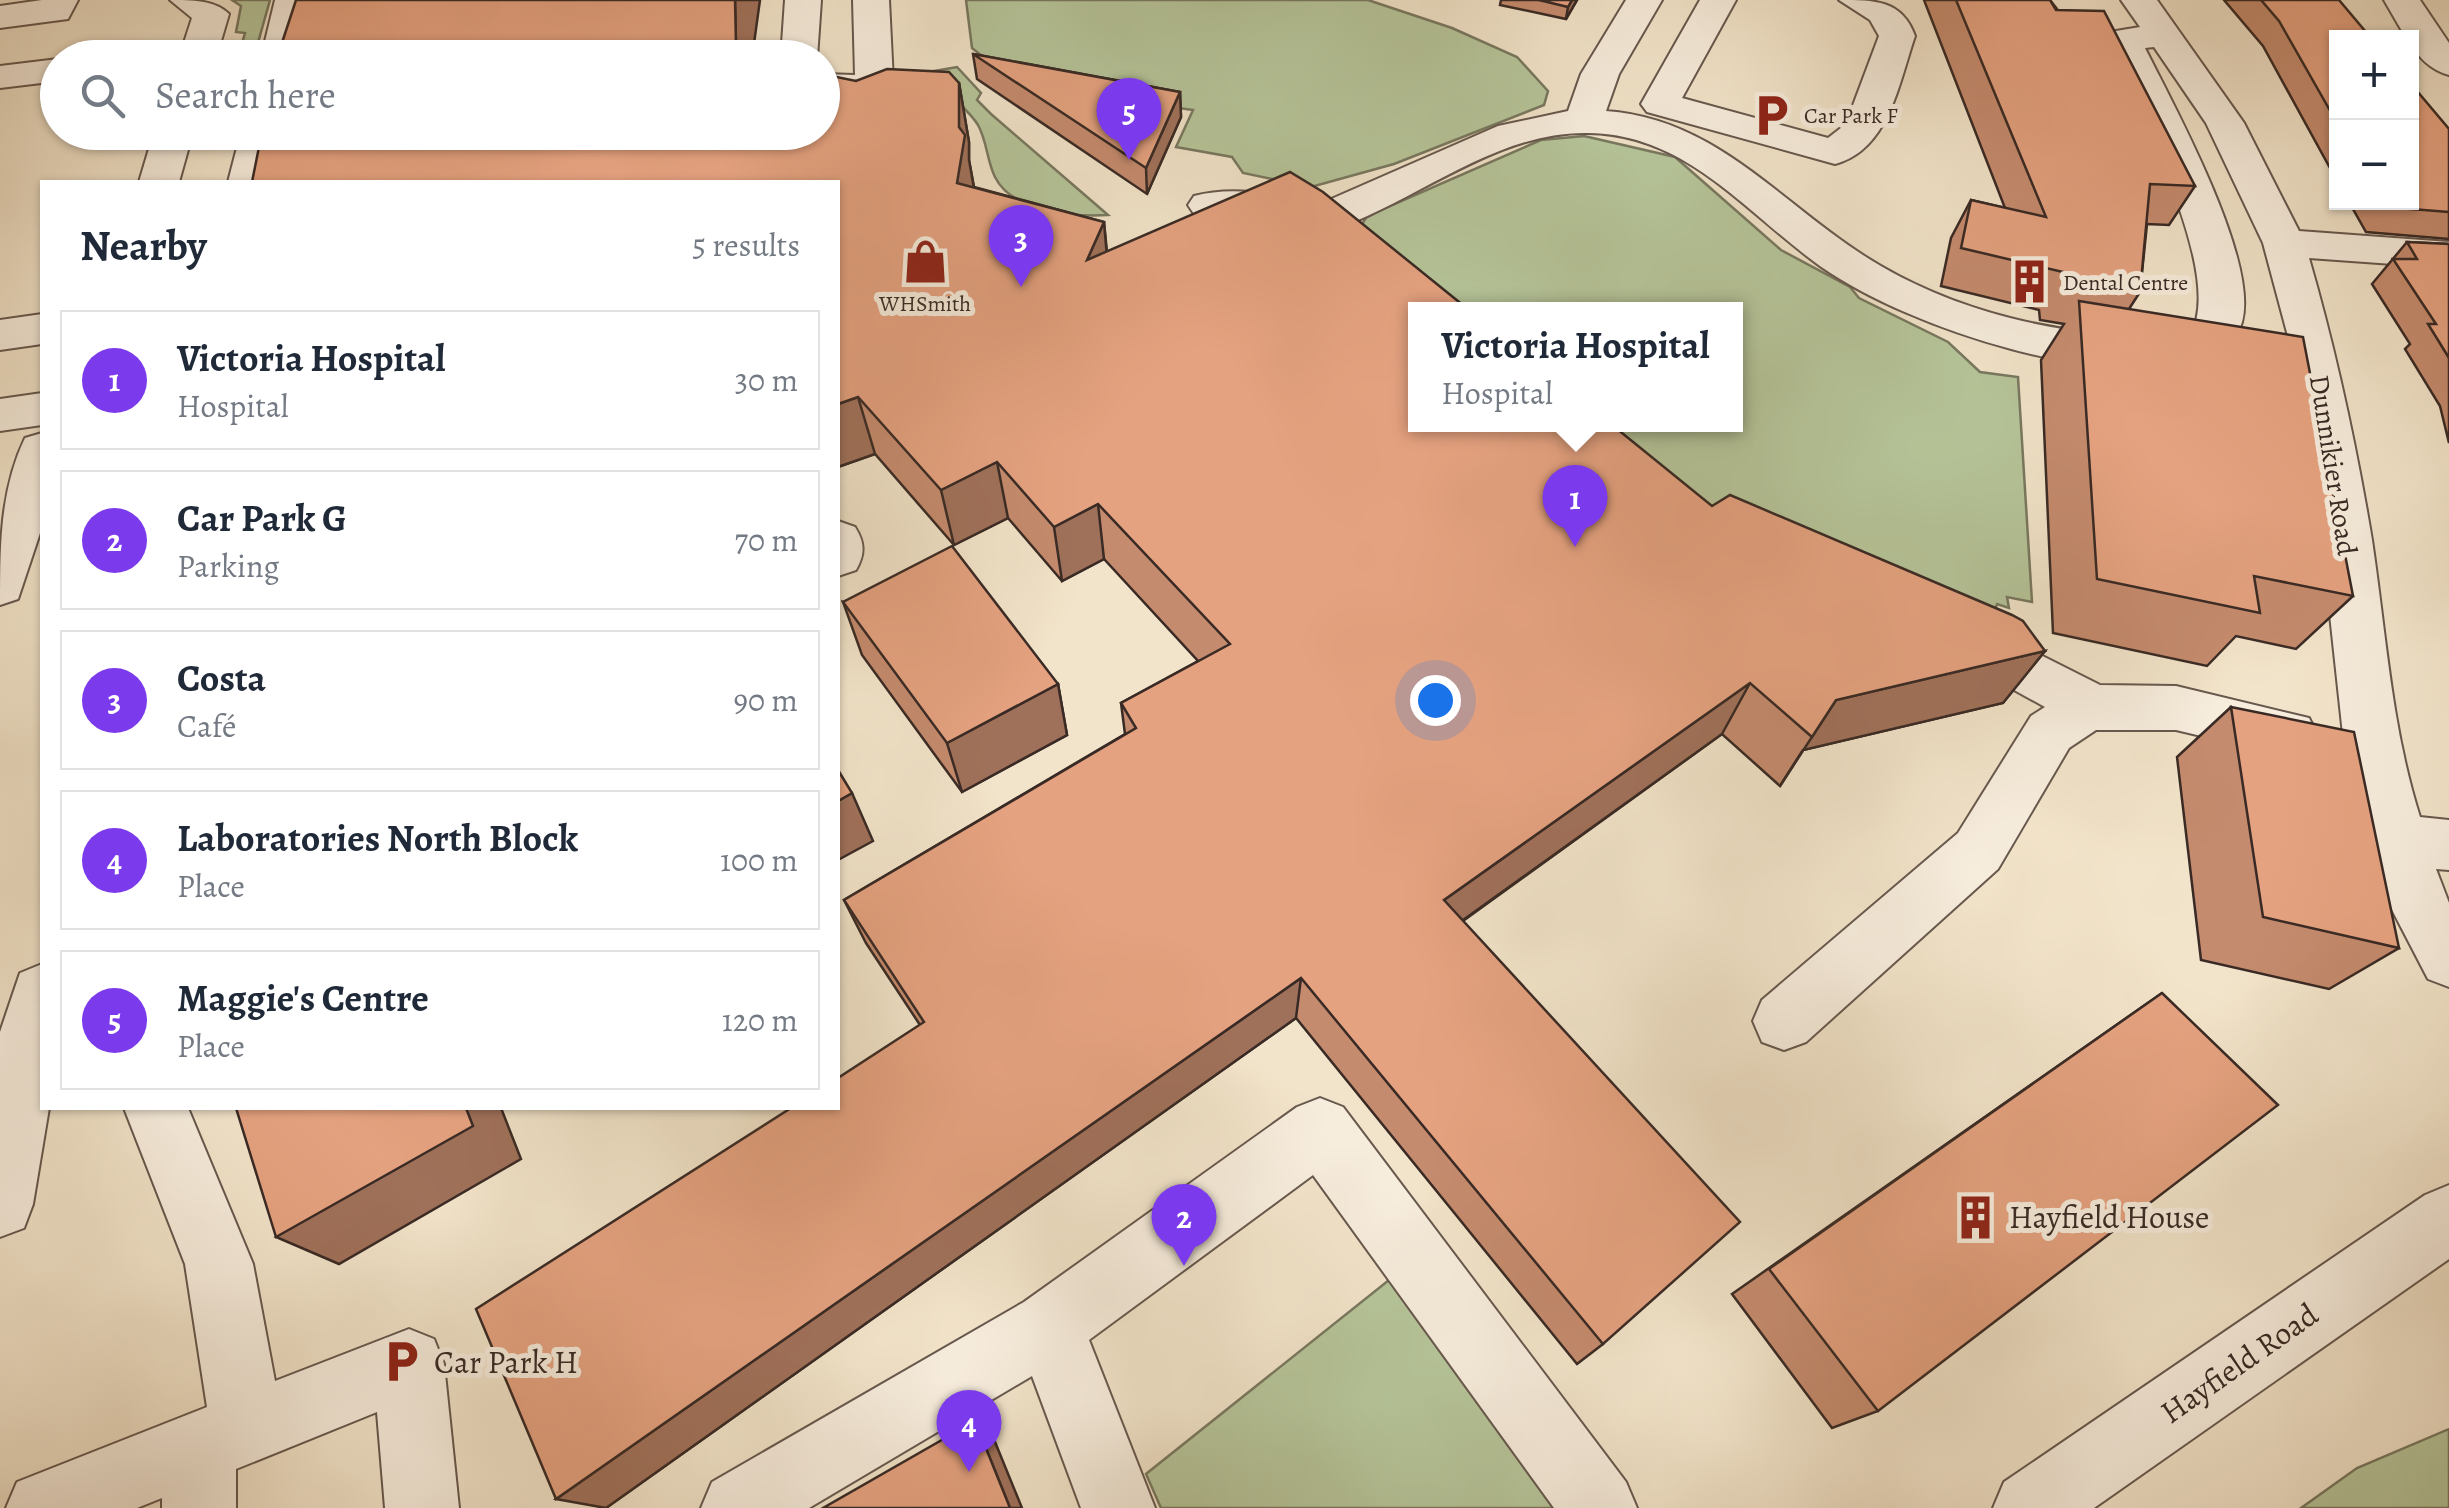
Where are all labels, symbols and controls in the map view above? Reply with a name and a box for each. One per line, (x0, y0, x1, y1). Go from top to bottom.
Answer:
map controls (2329, 30, 2419, 210)
button: + (2329, 30, 2419, 120)
search box (40, 40, 840, 150)
icon: search (75, 68, 130, 123)
text: Search here (155, 69, 336, 121)
pin: 5 (1096, 78, 1162, 160)
parking icon: Car Park F (1747, 91, 1795, 139)
place label: Car Park F (1804, 101, 1898, 131)
button: − (2329, 120, 2419, 210)
pin: 3 (988, 204, 1054, 287)
text: Nearby (80, 217, 207, 274)
text: 5 results (692, 223, 800, 267)
shop icon: WHSmith (901, 237, 949, 285)
building icon: Dental Centre (2006, 258, 2054, 306)
place label: Dental Centre (2063, 268, 2188, 298)
place label: WHSmith (878, 289, 971, 319)
popup (1408, 302, 1743, 432)
text: Victoria Hospital (1441, 319, 1710, 371)
text: Victoria Hospital (177, 332, 445, 384)
text: 1 (109, 358, 120, 402)
text: 30 m (735, 358, 798, 402)
text: Hospital (1441, 371, 1553, 415)
street label: Dunnikier Road (2300, 372, 2366, 559)
text: Hospital (177, 384, 289, 428)
pin: 1 (1542, 464, 1608, 547)
text: Car Park G (177, 492, 347, 544)
text: 2 (107, 518, 122, 562)
text: 70 m (735, 518, 798, 562)
text: Parking (177, 544, 280, 588)
text: Costa (177, 652, 266, 704)
your location (1410, 675, 1461, 726)
text: 3 (108, 678, 121, 722)
text: 90 m (733, 678, 798, 722)
text: Café (177, 704, 236, 748)
text: Laboratories North Block (177, 812, 578, 864)
text: 4 (107, 838, 122, 882)
text: 100 m (720, 838, 798, 882)
text: Place (177, 864, 245, 908)
text: Maggie's Centre (177, 972, 429, 1024)
text: 5 (108, 998, 121, 1042)
text: 120 m (722, 998, 798, 1042)
text: Place (177, 1024, 245, 1068)
pin: 2 (1152, 1184, 1216, 1266)
building icon: Hayfield House (1952, 1193, 2000, 1241)
place label: Hayfield House (2009, 1195, 2209, 1239)
street label: Hayfield Road (2151, 1292, 2327, 1434)
parking icon: Car Park H (377, 1338, 425, 1386)
place label: Car Park H (434, 1340, 578, 1384)
pin: 4 (936, 1390, 1002, 1472)

